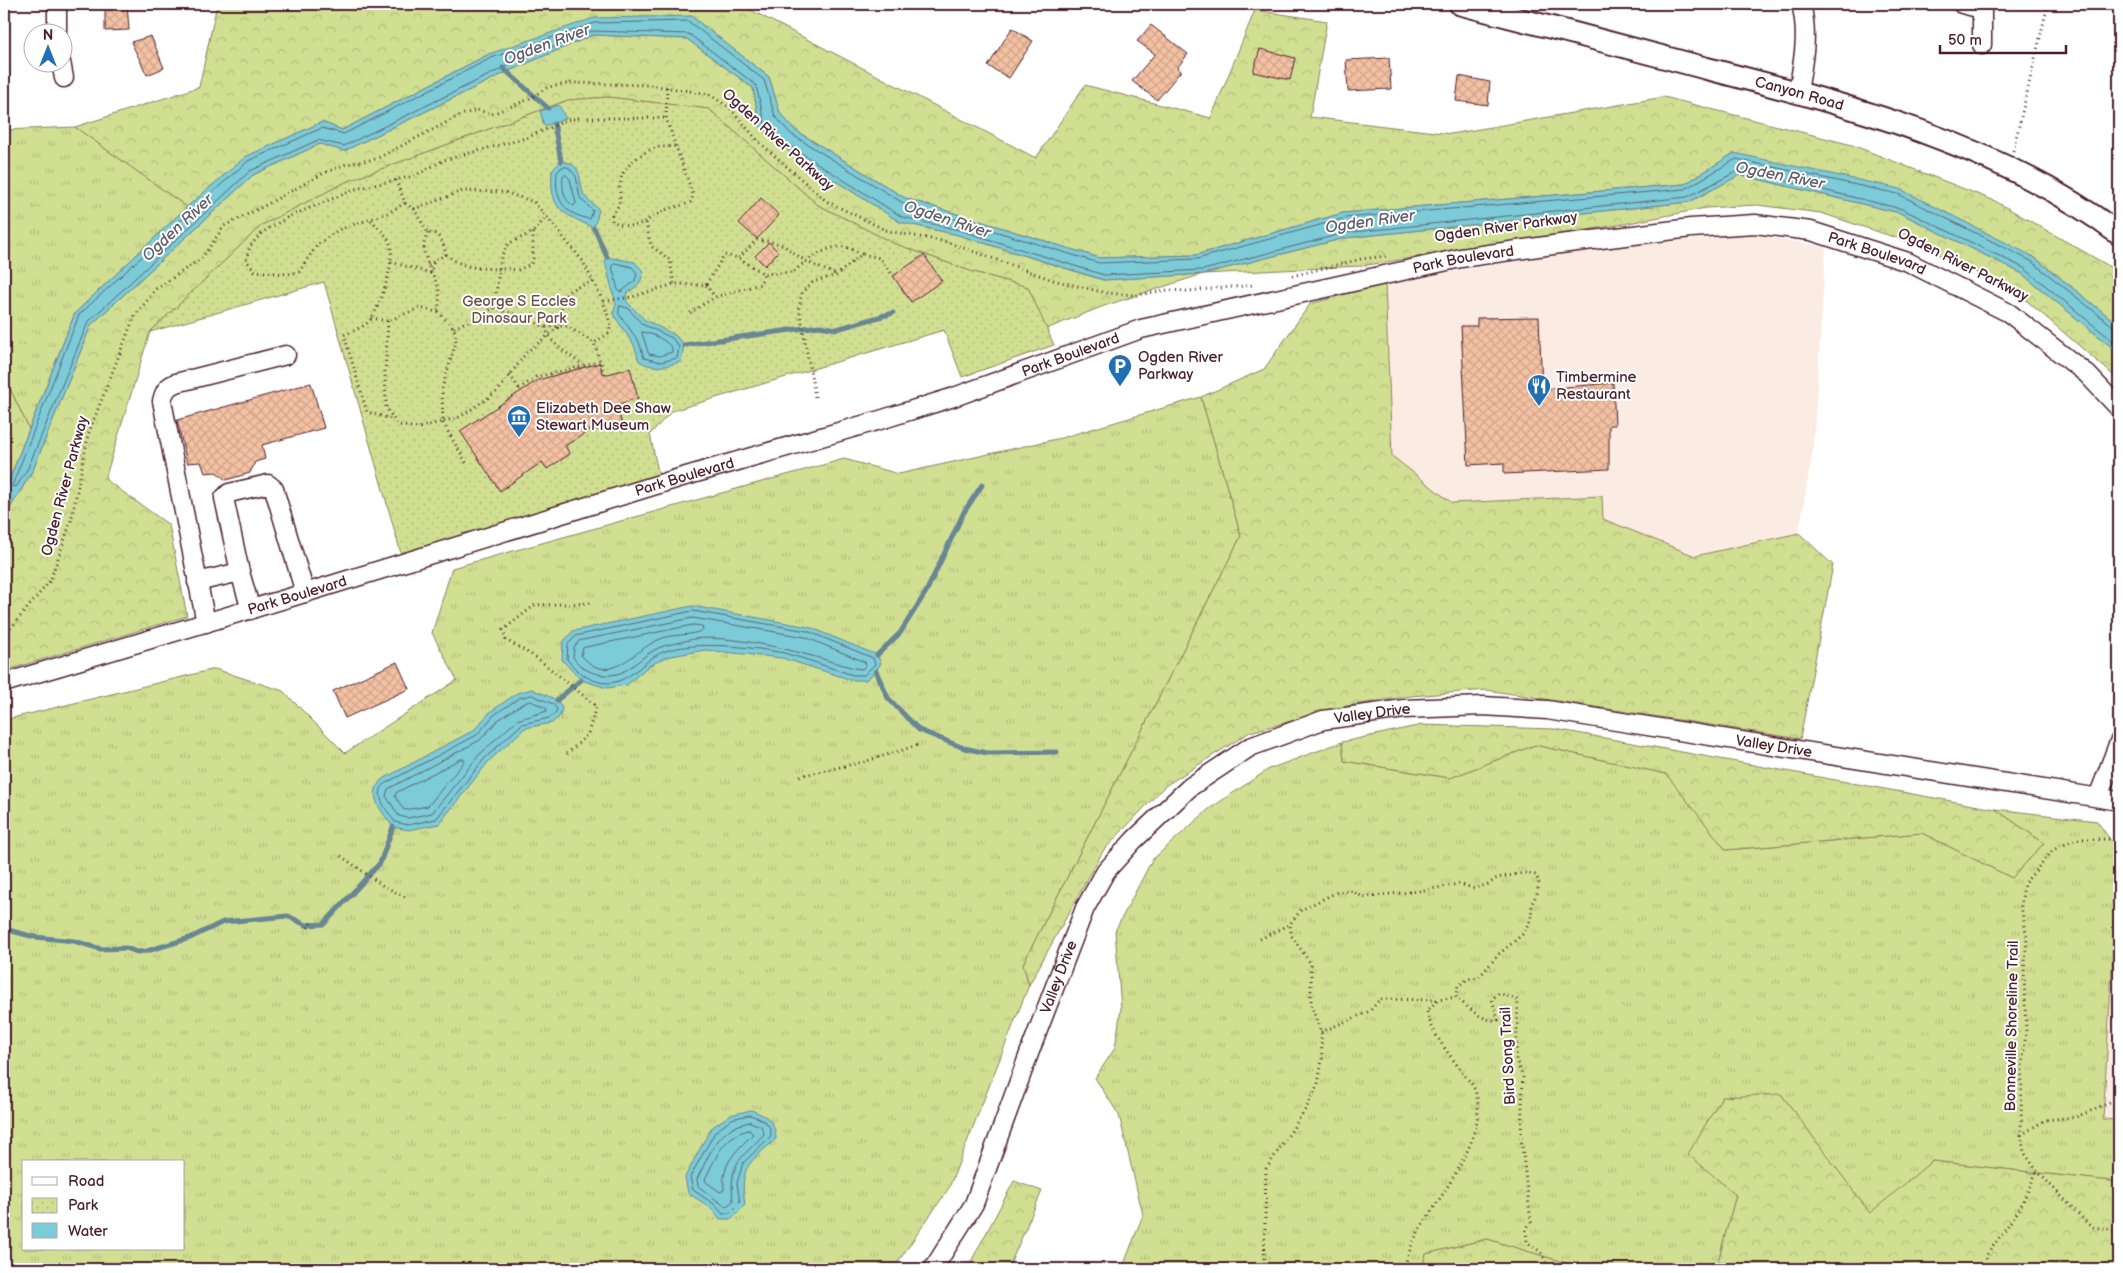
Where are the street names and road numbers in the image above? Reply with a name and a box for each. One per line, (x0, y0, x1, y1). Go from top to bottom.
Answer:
street label: Canyon Road (1753, 72, 1846, 115)
street label: Ogden River Parkway (718, 85, 838, 195)
street label: Ogden River Parkway (1433, 208, 1579, 246)
street label: Ogden River Parkway (1894, 224, 2032, 306)
street label: Park Boulevard (1826, 228, 1929, 279)
street label: Park Boulevard (1411, 241, 1515, 278)
street label: Park Boulevard (1019, 328, 1122, 381)
street label: Ogden River Parkway (37, 414, 93, 558)
street label: Park Boulevard (632, 453, 736, 501)
street label: Park Boulevard (245, 571, 349, 619)
street label: Valley Drive (1333, 699, 1411, 728)
street label: Valley Drive (1734, 731, 1814, 762)
street label: Valley Drive (1036, 938, 1081, 1016)
street label: Bonneville Shoreline Trail (2001, 940, 2023, 1112)
street label: Bird Song Trail (1496, 1006, 1520, 1106)

